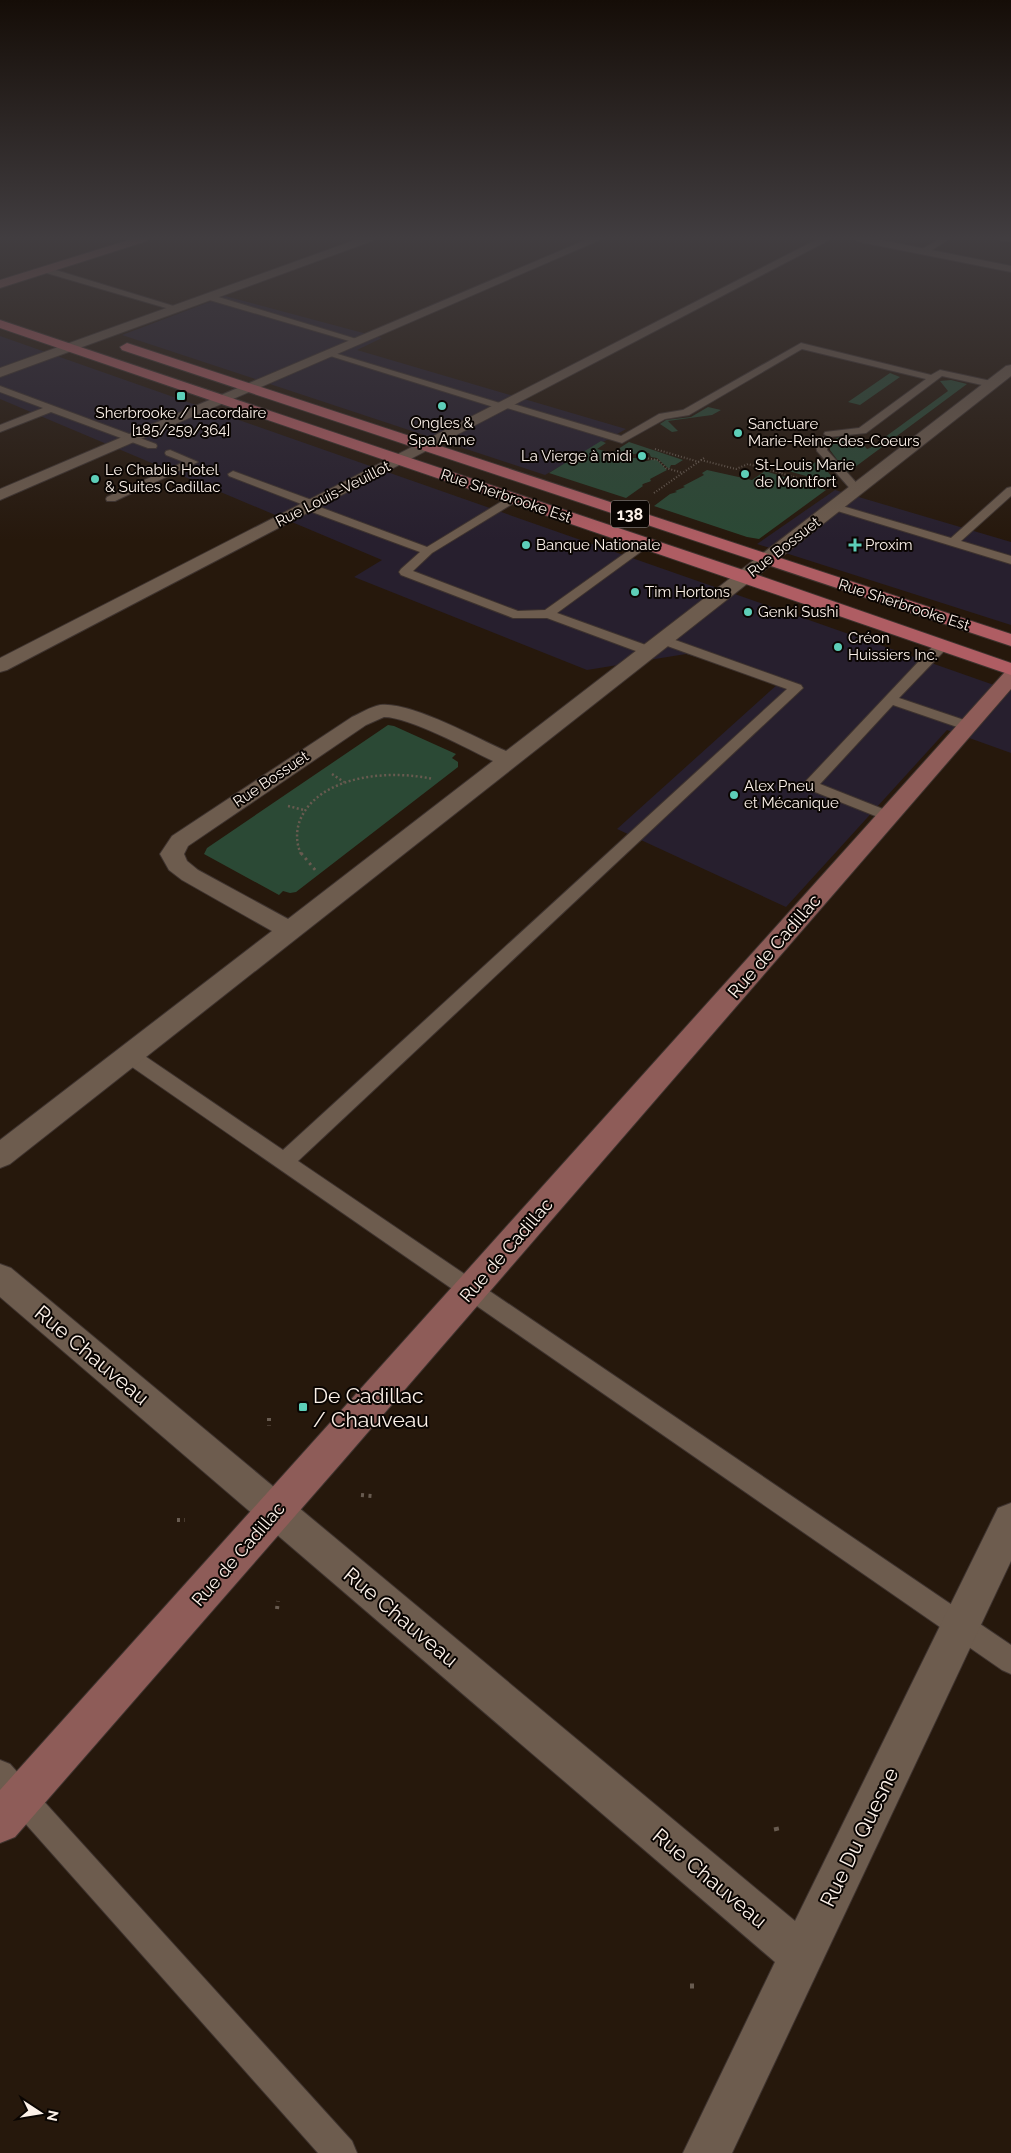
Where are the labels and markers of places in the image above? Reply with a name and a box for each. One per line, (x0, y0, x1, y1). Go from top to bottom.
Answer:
marker: Sherbrooke / Lacordaire [185/259/364] (175, 390, 187, 402)
marker: Ongles & Spa Anne (436, 400, 448, 412)
place label: Sherbrooke / Lacordaire [185/259/364] (96, 404, 267, 439)
place label: Ongles & Spa Anne (409, 414, 475, 449)
place label: Sanctuare Marie-Reine-des-Coeurs (748, 415, 920, 450)
marker: Sanctuare Marie-Reine-des-Coeurs (732, 427, 744, 439)
place label: La Vierge à midi (521, 447, 632, 465)
marker: La Vierge à midi (636, 450, 648, 462)
place label: St-Louis Marie de Montfort (755, 456, 855, 491)
place label: Le Chablis Hotel & Suites Cadillac (105, 461, 221, 496)
marker: St-Louis Marie de Montfort (739, 468, 751, 480)
marker: Le Chablis Hotel & Suites Cadillac (89, 473, 101, 485)
place label: Banque Nationale (536, 536, 661, 554)
place label: Proxim (865, 536, 913, 554)
marker: Banque Nationale (520, 539, 532, 551)
marker: Proxim (849, 539, 861, 551)
place label: Tim Hortons (645, 583, 730, 601)
marker: Tim Hortons (629, 586, 641, 598)
place label: Genki Sushi (758, 603, 839, 621)
marker: Genki Sushi (742, 606, 754, 618)
place label: Créon Huissiers Inc. (848, 629, 938, 664)
marker: Créon Huissiers Inc. (832, 641, 844, 653)
place label: Alex Pneu et Mécanique (744, 777, 839, 812)
marker: Alex Pneu et Mécanique (728, 789, 740, 801)
place label: De Cadillac / Chauveau (313, 1383, 429, 1432)
marker: De Cadillac / Chauveau (297, 1401, 309, 1413)

